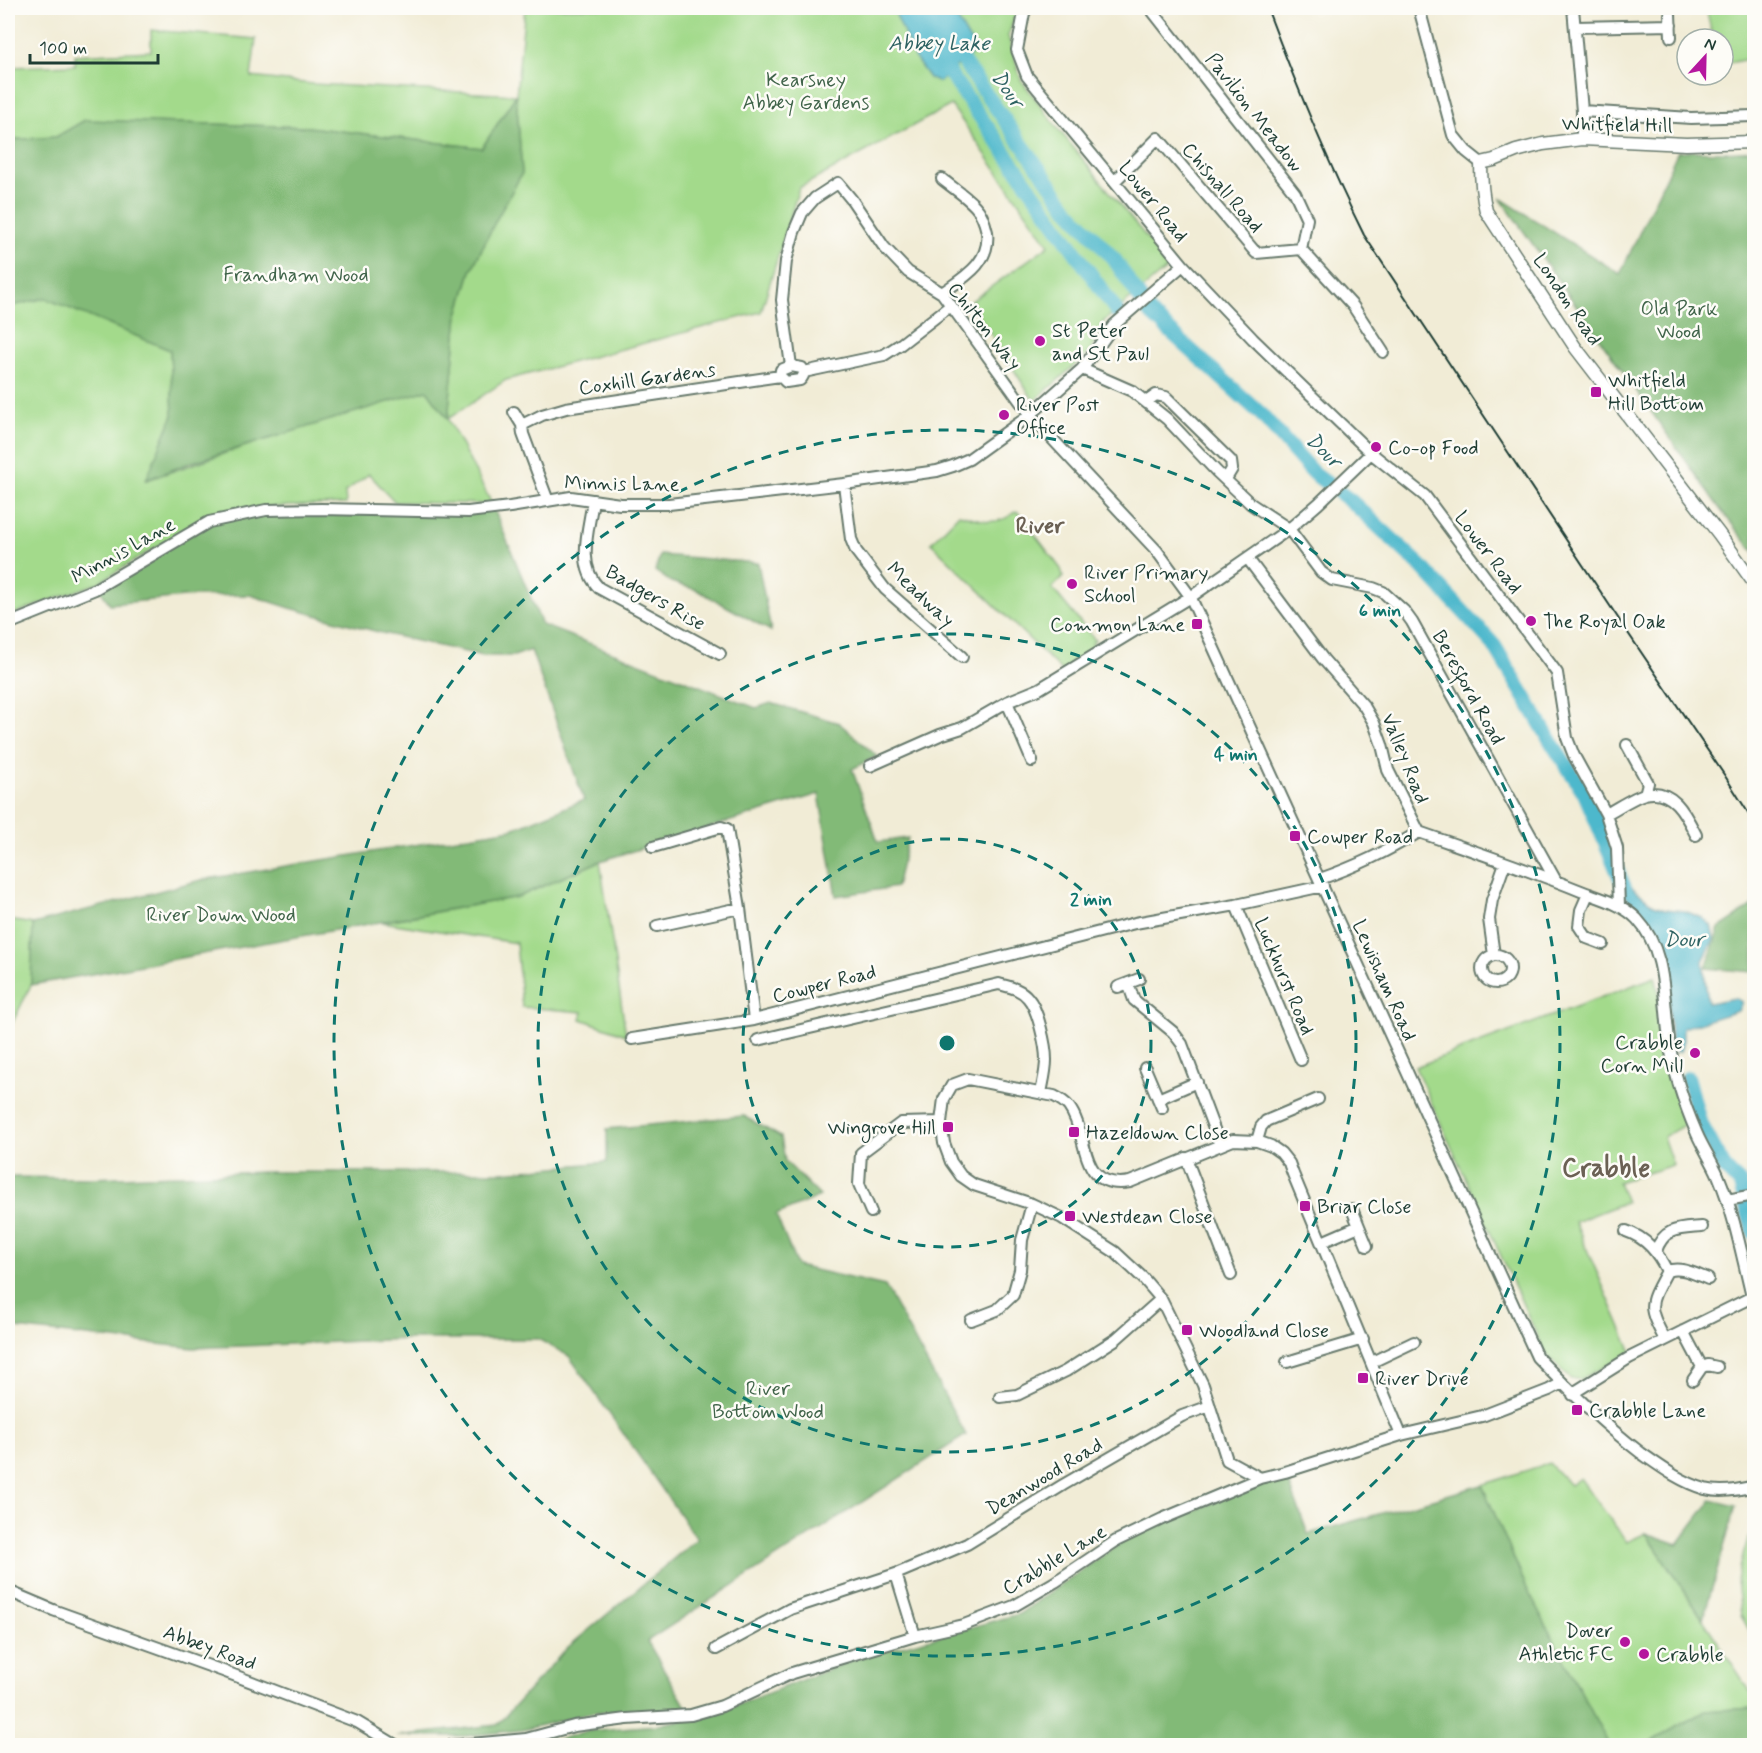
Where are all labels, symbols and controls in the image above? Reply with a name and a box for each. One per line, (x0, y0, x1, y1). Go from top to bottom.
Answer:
scale bar (30, 27, 158, 65)
north arrow (1675, 27, 1735, 87)
water label: Abbey Lake (888, 30, 991, 58)
text: N (1701, 33, 1719, 56)
text: 100 m (39, 37, 87, 61)
street label: Pavilion Meadow (1199, 48, 1309, 178)
water label: Dour (984, 65, 1032, 117)
park label: Kearsney Abbey Gardens (743, 67, 870, 117)
street label: Whitfield Hill (1561, 111, 1673, 140)
street label: Chisnall Road (1175, 137, 1269, 239)
street label: Lower Road (1112, 156, 1194, 248)
street label: London Road (1526, 248, 1608, 351)
park label: Frandham Wood (223, 262, 369, 289)
street label: Chilton Way (941, 277, 1027, 377)
park label: Old Park Wood (1640, 296, 1718, 346)
place label: St Peter and St Paul (1052, 318, 1149, 368)
marker: St Peter and St Paul (1033, 334, 1047, 348)
street label: Coxhill Gardens (577, 357, 717, 402)
place label: Whitfield Hill Bottom (1608, 368, 1704, 418)
marker: Whitfield Hill Bottom (1589, 385, 1603, 399)
place label: River Post Office (1016, 392, 1099, 442)
marker: River Post Office (997, 408, 1011, 422)
water label: Dour (1299, 427, 1350, 477)
place label: Co-op Food (1388, 435, 1479, 462)
marker: Co-op Food (1369, 440, 1383, 454)
street label: Minnis Lane (564, 470, 680, 499)
street label: Lower Road (1448, 506, 1528, 600)
street label: Minnis Lane (67, 512, 181, 591)
district label: River (1016, 513, 1065, 541)
street label: Meadway (880, 556, 960, 634)
street label: Badgers Rise (600, 559, 710, 639)
place label: River Primary School (1084, 560, 1209, 610)
marker: River Primary School (1065, 577, 1079, 591)
text: 6 min (1359, 599, 1401, 623)
place label: The Royal Oak (1543, 609, 1666, 636)
place label: Common Lane (1050, 612, 1185, 639)
marker: The Royal Oak (1524, 614, 1538, 628)
marker: Common Lane (1190, 617, 1204, 631)
street label: Beresford Road (1423, 626, 1510, 751)
street label: Valley Road (1374, 709, 1435, 808)
text: 4 min (1214, 743, 1258, 767)
place label: Cowper Road (1307, 824, 1413, 851)
marker: Cowper Road (1288, 829, 1302, 843)
text: 2 min (1070, 888, 1112, 912)
park label: River Down Wood (146, 902, 296, 929)
street label: Luckhurst Road (1247, 914, 1320, 1039)
street label: Lewisham Road (1345, 916, 1422, 1045)
water label: Dour (1664, 926, 1707, 954)
street label: Cowper Road (770, 959, 879, 1010)
place label: Crabble Corn Mill (1601, 1030, 1683, 1080)
centre of rings (937, 1033, 957, 1053)
marker: Crabble Corn Mill (1688, 1046, 1702, 1060)
place label: Wingrove Hill (828, 1115, 936, 1143)
marker: Wingrove Hill (941, 1120, 955, 1134)
place label: Hazeldown Close (1086, 1120, 1229, 1147)
marker: Hazeldown Close (1067, 1125, 1081, 1139)
district label: Crabble (1562, 1152, 1650, 1186)
place label: Briar Close (1317, 1194, 1412, 1221)
marker: Briar Close (1298, 1199, 1312, 1213)
place label: Westdean Close (1082, 1204, 1213, 1231)
marker: Westdean Close (1063, 1209, 1077, 1223)
place label: Woodland Close (1199, 1318, 1329, 1345)
marker: Woodland Close (1180, 1323, 1194, 1337)
place label: River Drive (1375, 1366, 1469, 1393)
marker: River Drive (1356, 1371, 1370, 1385)
park label: River Bottom Wood (712, 1376, 824, 1426)
place label: Crabble Lane (1589, 1398, 1706, 1425)
marker: Crabble Lane (1570, 1403, 1584, 1417)
street label: Deanwood Road (981, 1432, 1108, 1523)
street label: Crabble Lane (998, 1518, 1112, 1602)
place label: Dover Athletic FC (1518, 1618, 1613, 1668)
street label: Abbey Road (159, 1619, 260, 1678)
marker: Dover Athletic FC (1618, 1635, 1632, 1649)
place label: Crabble (1656, 1642, 1724, 1669)
marker: Crabble (1637, 1647, 1651, 1661)

